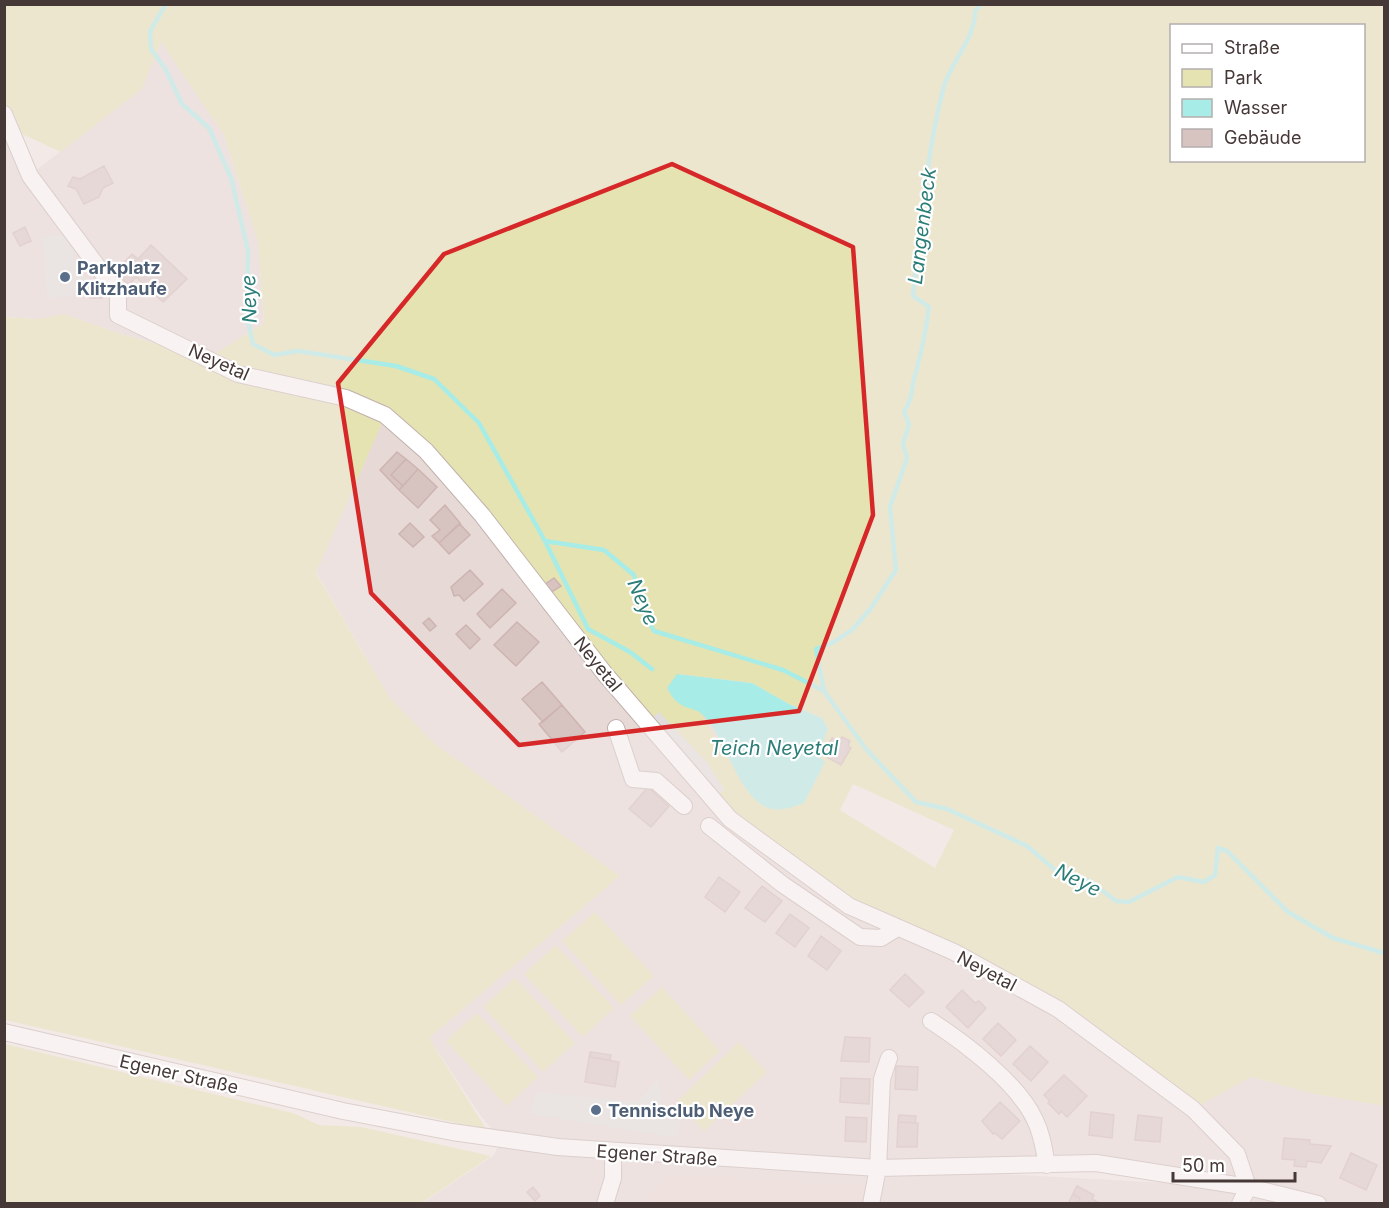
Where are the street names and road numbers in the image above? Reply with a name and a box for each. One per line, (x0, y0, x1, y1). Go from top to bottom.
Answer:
street label: Neyetal (185, 339, 253, 385)
street label: Neyetal (570, 632, 626, 696)
street label: Neyetal (954, 947, 1020, 995)
street label: Egener Straße (118, 1050, 240, 1098)
street label: Egener Straße (596, 1140, 718, 1170)

